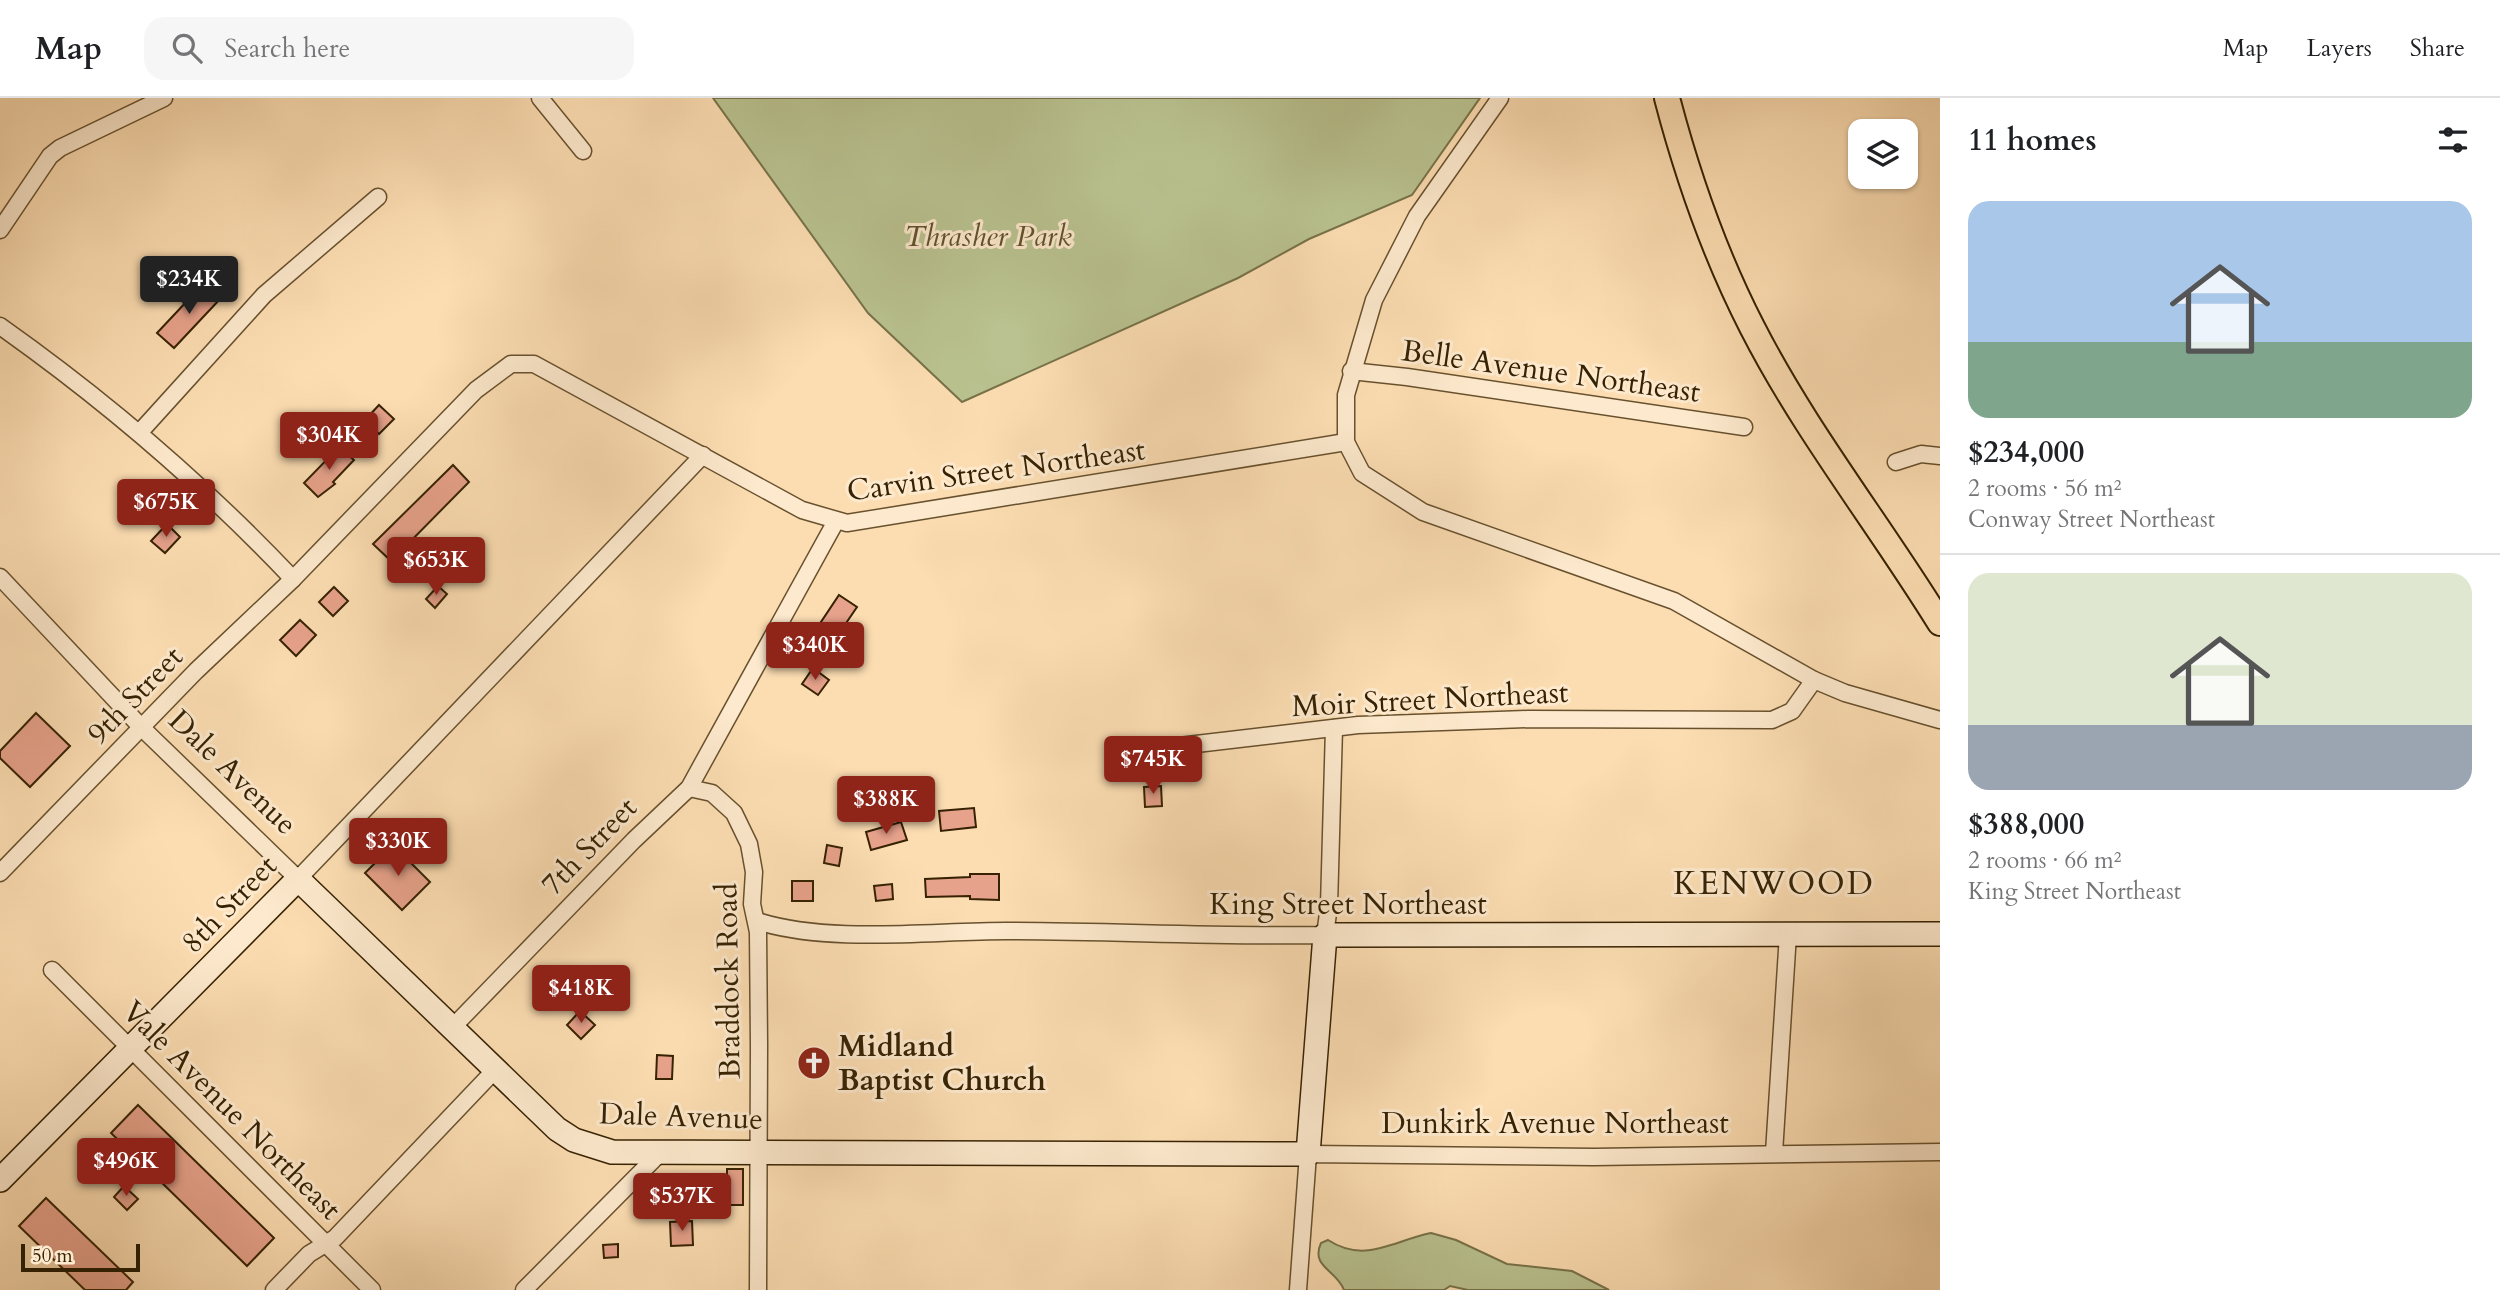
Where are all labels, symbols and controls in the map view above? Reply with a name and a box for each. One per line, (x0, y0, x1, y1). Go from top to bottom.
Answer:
search box (144, 17, 634, 80)
text: Map (35, 26, 102, 71)
icon: search (168, 29, 206, 67)
text: Search here (224, 31, 350, 66)
text: Map (2223, 32, 2269, 65)
text: Layers (2307, 32, 2372, 65)
text: Share (2410, 32, 2465, 65)
map controls (1848, 119, 1918, 189)
button: layers (1848, 119, 1918, 189)
text: 11 homes (1968, 120, 2097, 161)
icon: filters (2434, 121, 2472, 159)
park label: Thrasher Park (904, 216, 1072, 257)
icon: home (2157, 246, 2283, 372)
pin: $234K (140, 256, 238, 316)
text: $234K (156, 263, 222, 294)
street label: Belle Avenue Northeast (1399, 330, 1703, 413)
pin: $304K (280, 412, 378, 472)
text: $304K (296, 419, 362, 450)
street label: Carvin Street Northeast (844, 429, 1148, 512)
text: $234,000 (1968, 432, 2084, 473)
text: 2 rooms · 56 m² (1968, 473, 2121, 504)
pin: $675K (117, 480, 215, 539)
text: $675K (133, 486, 199, 517)
text: Conway Street Northeast (1968, 504, 2215, 535)
pin: $653K (387, 538, 485, 597)
text: $653K (403, 544, 469, 575)
icon: home (2157, 618, 2283, 744)
pin: $340K (766, 622, 864, 682)
text: $340K (782, 629, 848, 660)
street label: 9th Street (78, 637, 193, 753)
street label: Moir Street Northeast (1291, 672, 1570, 727)
street label: Dale Avenue (159, 701, 306, 844)
pin: $745K (1104, 736, 1202, 796)
text: $745K (1120, 743, 1186, 774)
pin: $388K (837, 776, 935, 836)
text: $388K (853, 783, 919, 814)
street label: 7th Street (532, 788, 647, 904)
text: $388,000 (1968, 804, 2084, 845)
pin: $330K (349, 818, 447, 878)
text: $330K (365, 825, 431, 856)
text: 2 rooms · 66 m² (1968, 845, 2121, 876)
street label: 8th Street (172, 846, 287, 962)
district label: KENWOOD (1673, 862, 1875, 906)
text: King Street Northeast (1968, 876, 2181, 907)
street label: Braddock Road (706, 883, 751, 1079)
street label: King Street Northeast (1209, 884, 1487, 925)
pin: $418K (532, 965, 630, 1025)
text: $418K (548, 972, 614, 1003)
street label: Vale Avenue Northeast (113, 992, 351, 1229)
place label: Midland Baptist Church (838, 1026, 1046, 1101)
church icon: Midland Baptist Church (795, 1044, 833, 1082)
street label: Dale Avenue (598, 1093, 764, 1140)
street label: Dunkirk Avenue Northeast (1381, 1103, 1729, 1144)
pin: $496K (77, 1138, 175, 1198)
text: $496K (93, 1145, 159, 1176)
pin: $537K (633, 1174, 731, 1233)
text: $537K (649, 1180, 715, 1211)
scale bar (21, 1241, 140, 1273)
text: 50 m (32, 1243, 73, 1269)

